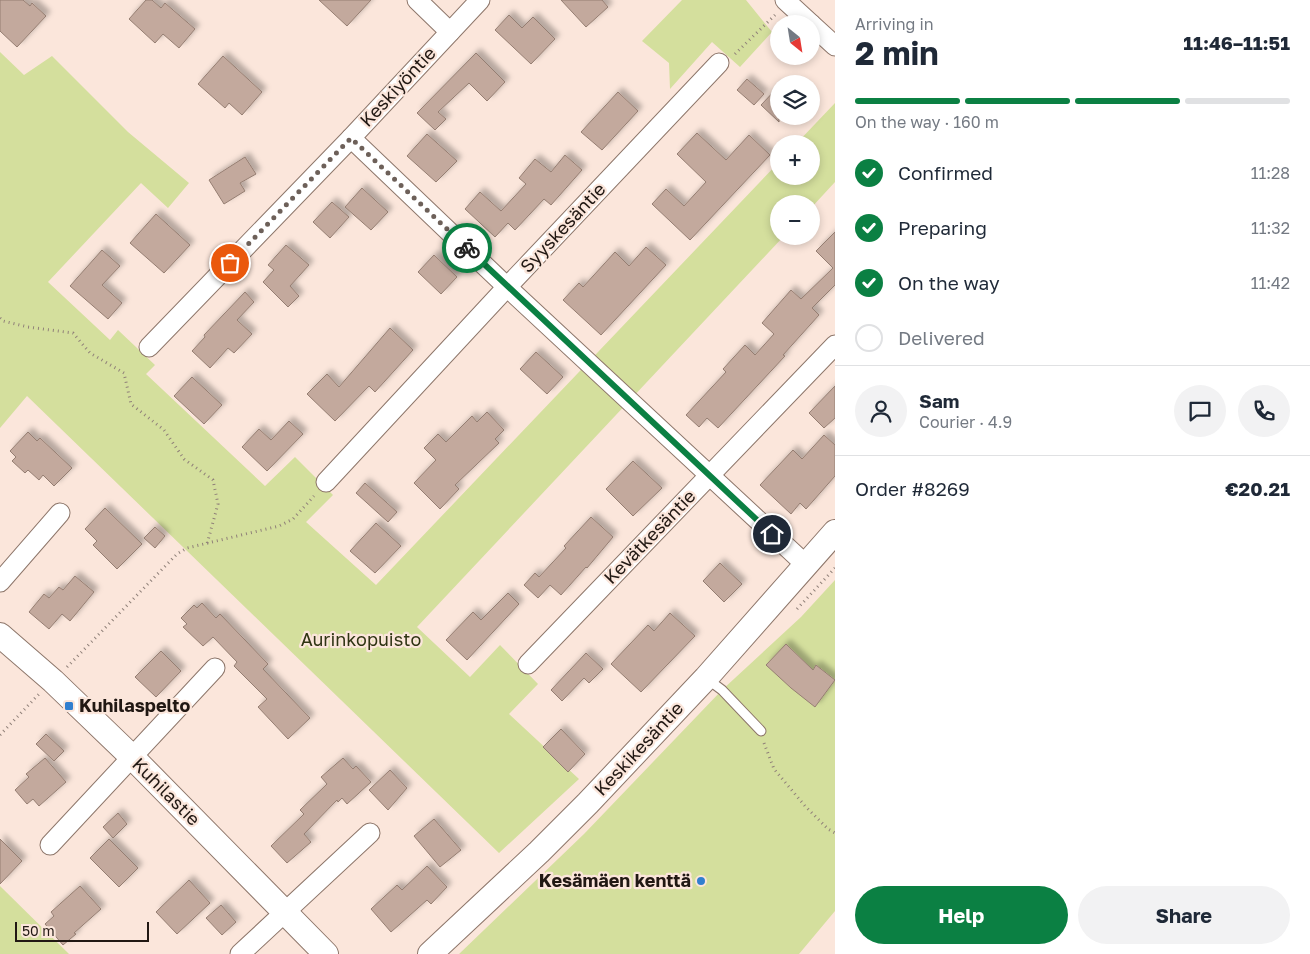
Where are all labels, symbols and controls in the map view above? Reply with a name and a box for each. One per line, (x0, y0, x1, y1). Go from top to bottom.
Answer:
text: Arriving in (855, 14, 934, 34)
north arrow (770, 15, 820, 65)
map controls (770, 15, 820, 245)
text: 11:46–11:51 (1183, 31, 1290, 54)
text: 2 min (855, 34, 939, 72)
street label: Keskiyöntie (355, 42, 440, 131)
button: layers (770, 75, 820, 125)
text: On the way · 160 m (855, 112, 999, 132)
button: + (770, 135, 820, 185)
icon: check (855, 159, 883, 187)
text: Confirmed (898, 161, 993, 184)
text: 11:28 (1251, 163, 1290, 183)
street label: Syyskesäntie (515, 178, 609, 277)
button: − (770, 195, 820, 245)
icon: check (855, 214, 883, 242)
text: Preparing (898, 216, 987, 239)
text: 11:32 (1251, 218, 1290, 238)
courier (442, 223, 492, 273)
icon: bike (453, 234, 481, 262)
pin (209, 242, 251, 284)
icon: bag (216, 249, 244, 277)
icon: check (855, 269, 883, 297)
text: On the way (898, 271, 1000, 294)
text: 11:42 (1251, 273, 1290, 293)
text: Delivered (898, 326, 985, 349)
button: person (855, 385, 907, 437)
button: chat (1174, 385, 1226, 437)
button: phone (1238, 385, 1290, 437)
text: Sam (919, 389, 959, 412)
text: Courier · 4.9 (919, 412, 1012, 432)
text: Order #8269 (855, 477, 970, 500)
text: €20.21 (1225, 477, 1290, 500)
street label: Kevätkesäntie (599, 485, 700, 588)
pin (751, 513, 793, 555)
icon: home (758, 520, 786, 548)
park label: Aurinkopuisto (301, 628, 421, 650)
place label: Kuhilaspelto (79, 694, 190, 716)
street label: Keskikesäntie (589, 697, 687, 800)
marker: Kuhilaspelto (63, 700, 75, 712)
street label: Kuhilastie (128, 753, 205, 830)
place label: Kesämäen kenttä (539, 869, 691, 891)
marker: Kesämäen kenttä (695, 875, 707, 887)
button: Help (855, 886, 1068, 944)
button: Share (1078, 886, 1290, 944)
scale bar (15, 919, 149, 942)
text: 50 m (22, 922, 55, 939)

